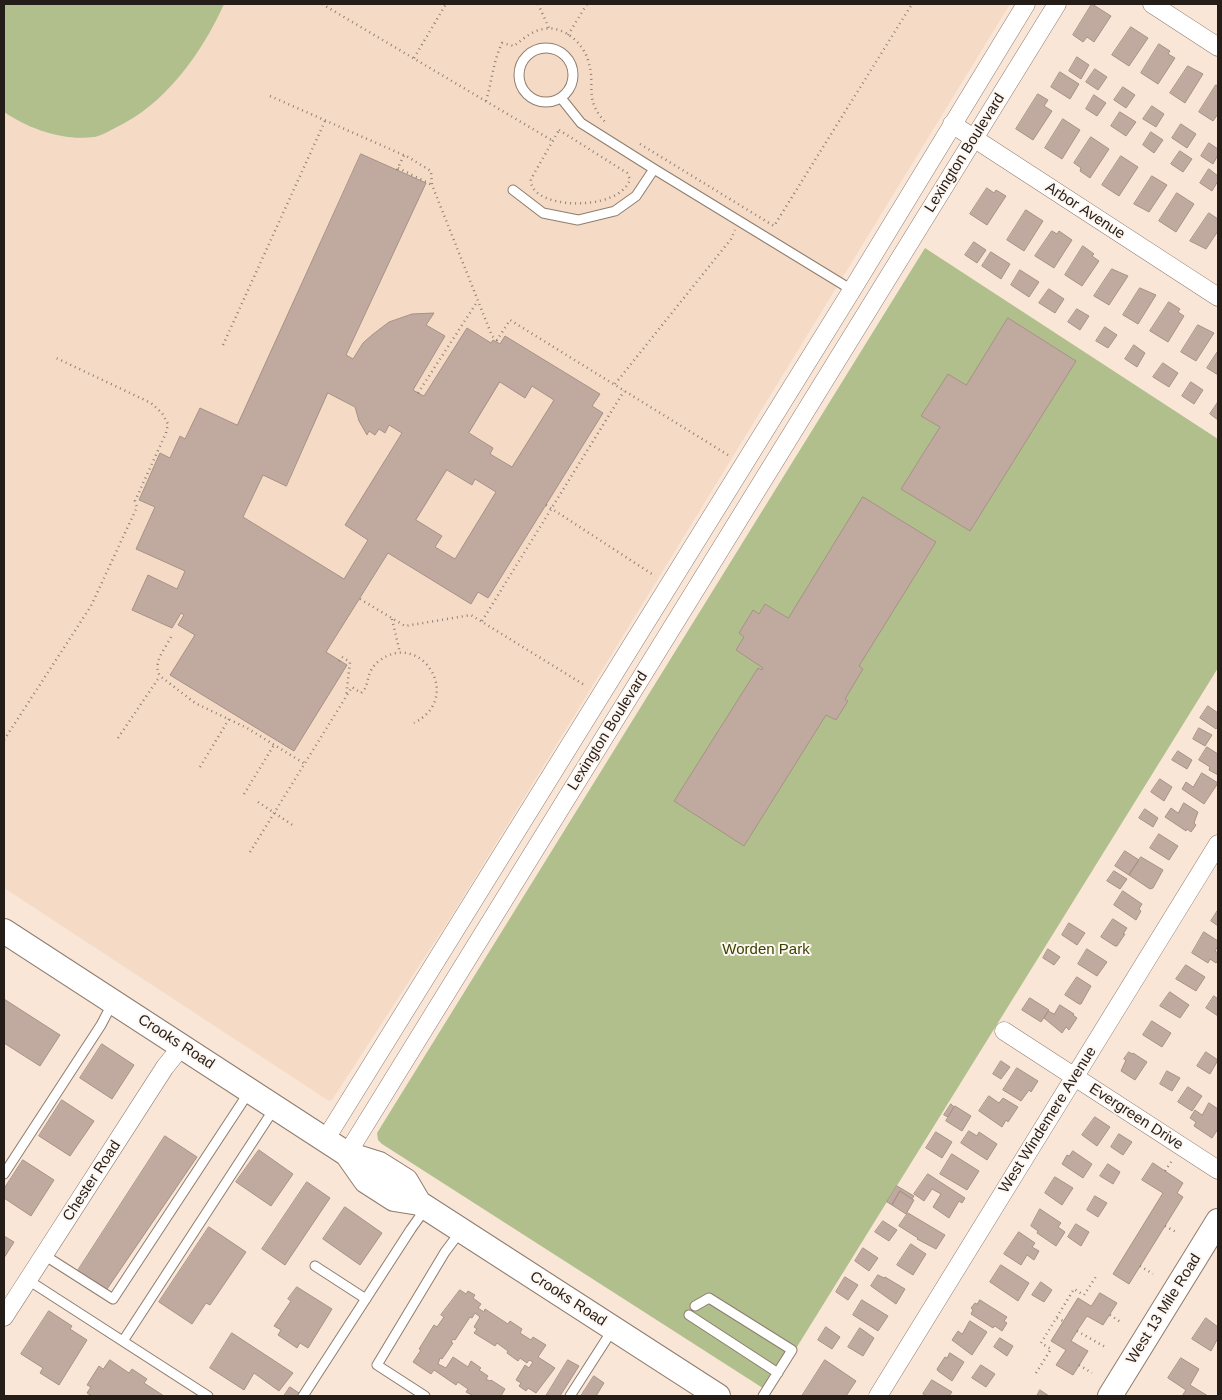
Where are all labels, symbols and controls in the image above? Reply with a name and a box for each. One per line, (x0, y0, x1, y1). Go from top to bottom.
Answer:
street label: Lexington Boulevard (921, 90, 1009, 216)
street label: Arbor Avenue (1042, 179, 1128, 243)
street label: Lexington Boulevard (564, 668, 652, 794)
park label: Worden Park (722, 941, 810, 959)
street label: Crooks Road (134, 1011, 218, 1073)
street label: West Windemere Avenue (995, 1043, 1101, 1197)
street label: Evergreen Drive (1086, 1080, 1186, 1154)
street label: Chester Road (59, 1137, 125, 1225)
street label: West 13 Mile Road (1123, 1251, 1205, 1367)
street label: Crooks Road (526, 1268, 610, 1330)

